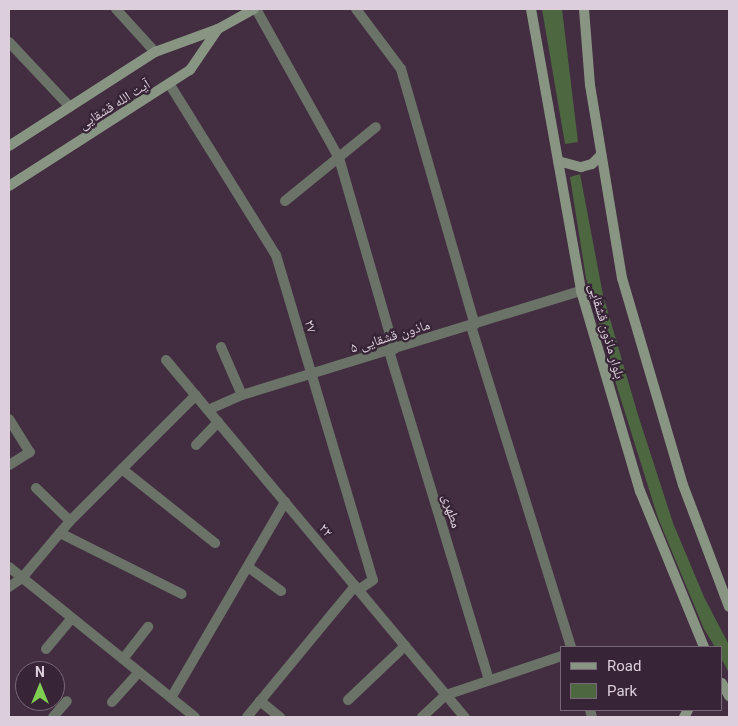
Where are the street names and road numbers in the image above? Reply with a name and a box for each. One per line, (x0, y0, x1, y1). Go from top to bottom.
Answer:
street label: آیت الله قشقایی (75, 75, 153, 133)
street label: بلوار ماذون قشقایی (585, 281, 629, 381)
street label: ماذون قشقایی ۵ (348, 316, 432, 356)
street label: ۲۷ (301, 318, 321, 334)
street label: مطهری (439, 492, 465, 530)
street label: ۲۲ (316, 520, 336, 540)

